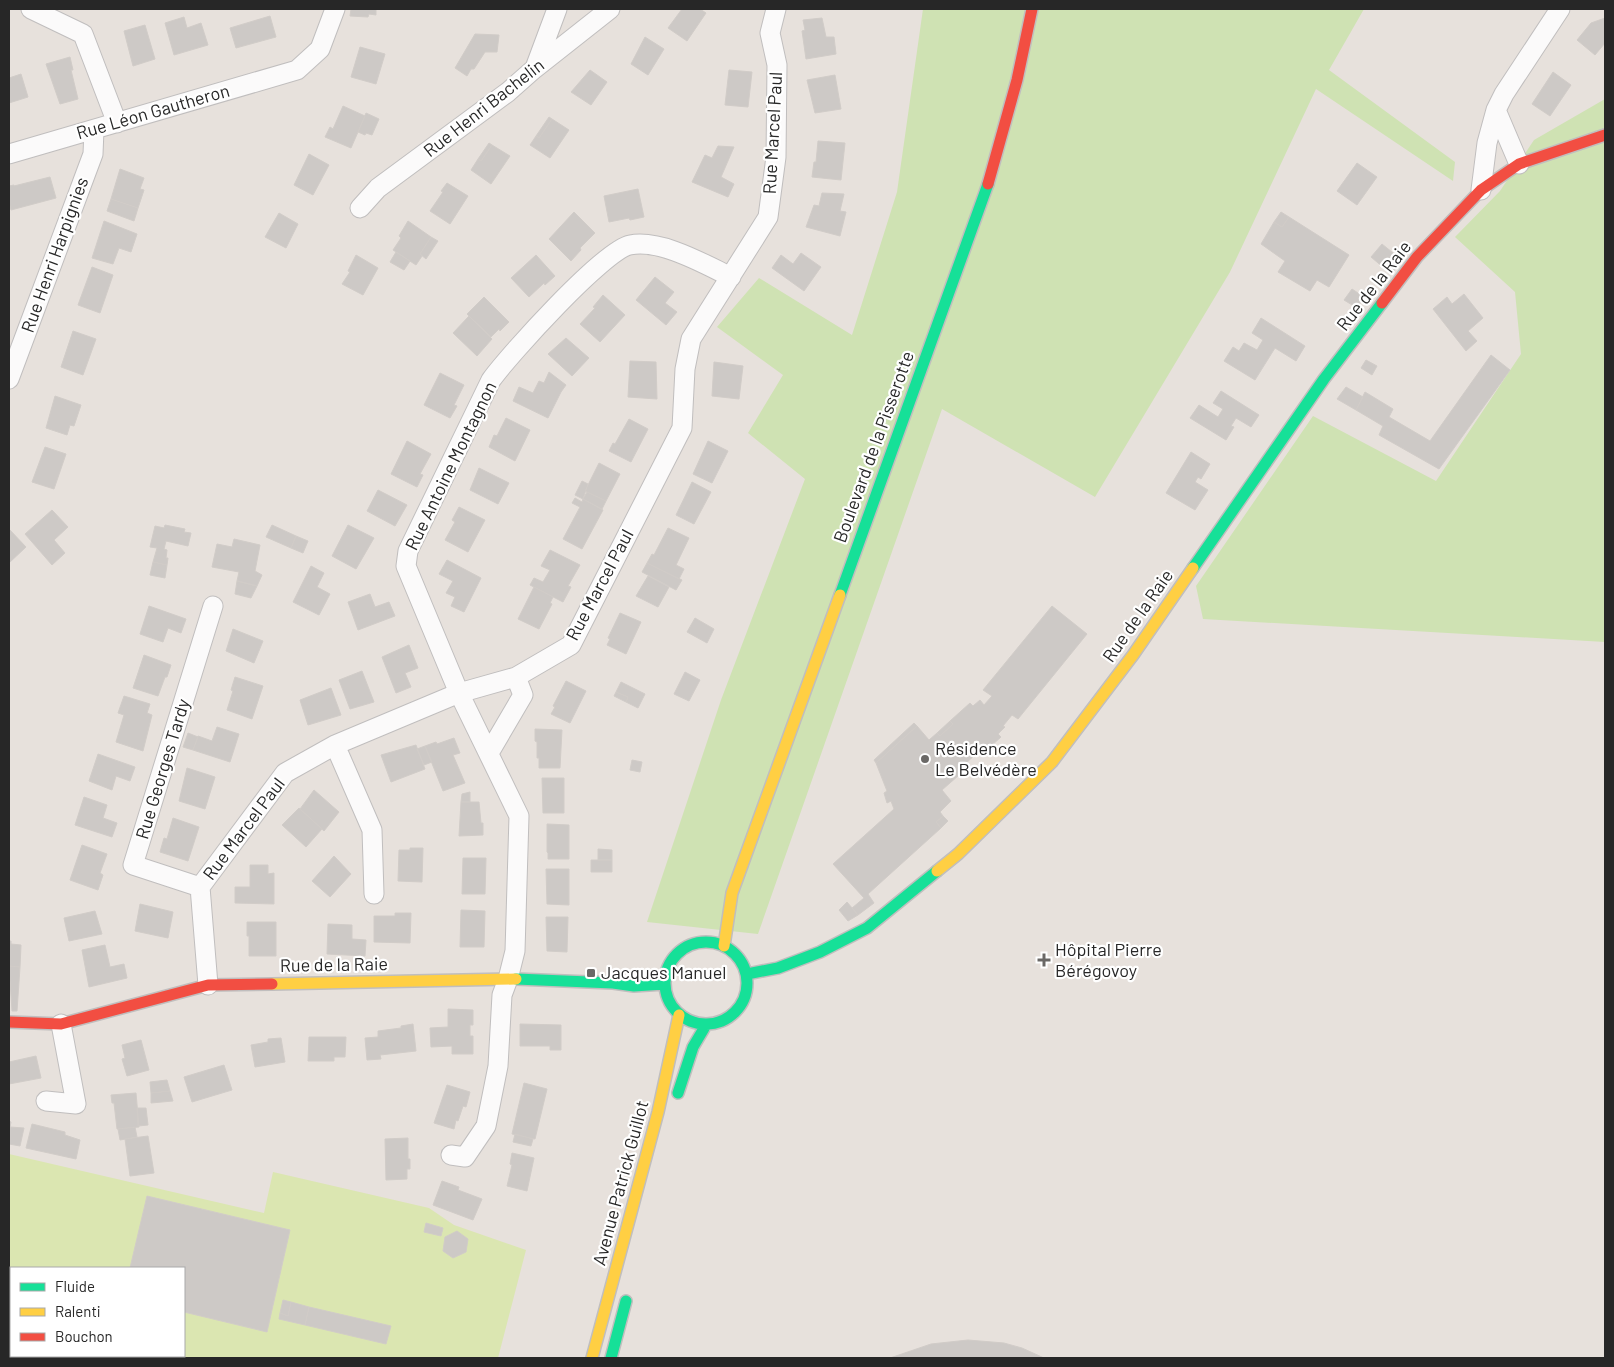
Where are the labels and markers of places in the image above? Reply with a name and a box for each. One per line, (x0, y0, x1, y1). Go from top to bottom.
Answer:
place label: Résidence Le Belvédère (935, 737, 1037, 780)
marker: Résidence Le Belvédère (919, 753, 931, 765)
place label: Hôpital Pierre Bérégovoy (1055, 938, 1162, 981)
marker: Hôpital Pierre Bérégovoy (1037, 953, 1051, 967)
place label: Jacques Manuel (601, 961, 726, 983)
marker: Jacques Manuel (585, 967, 597, 979)

